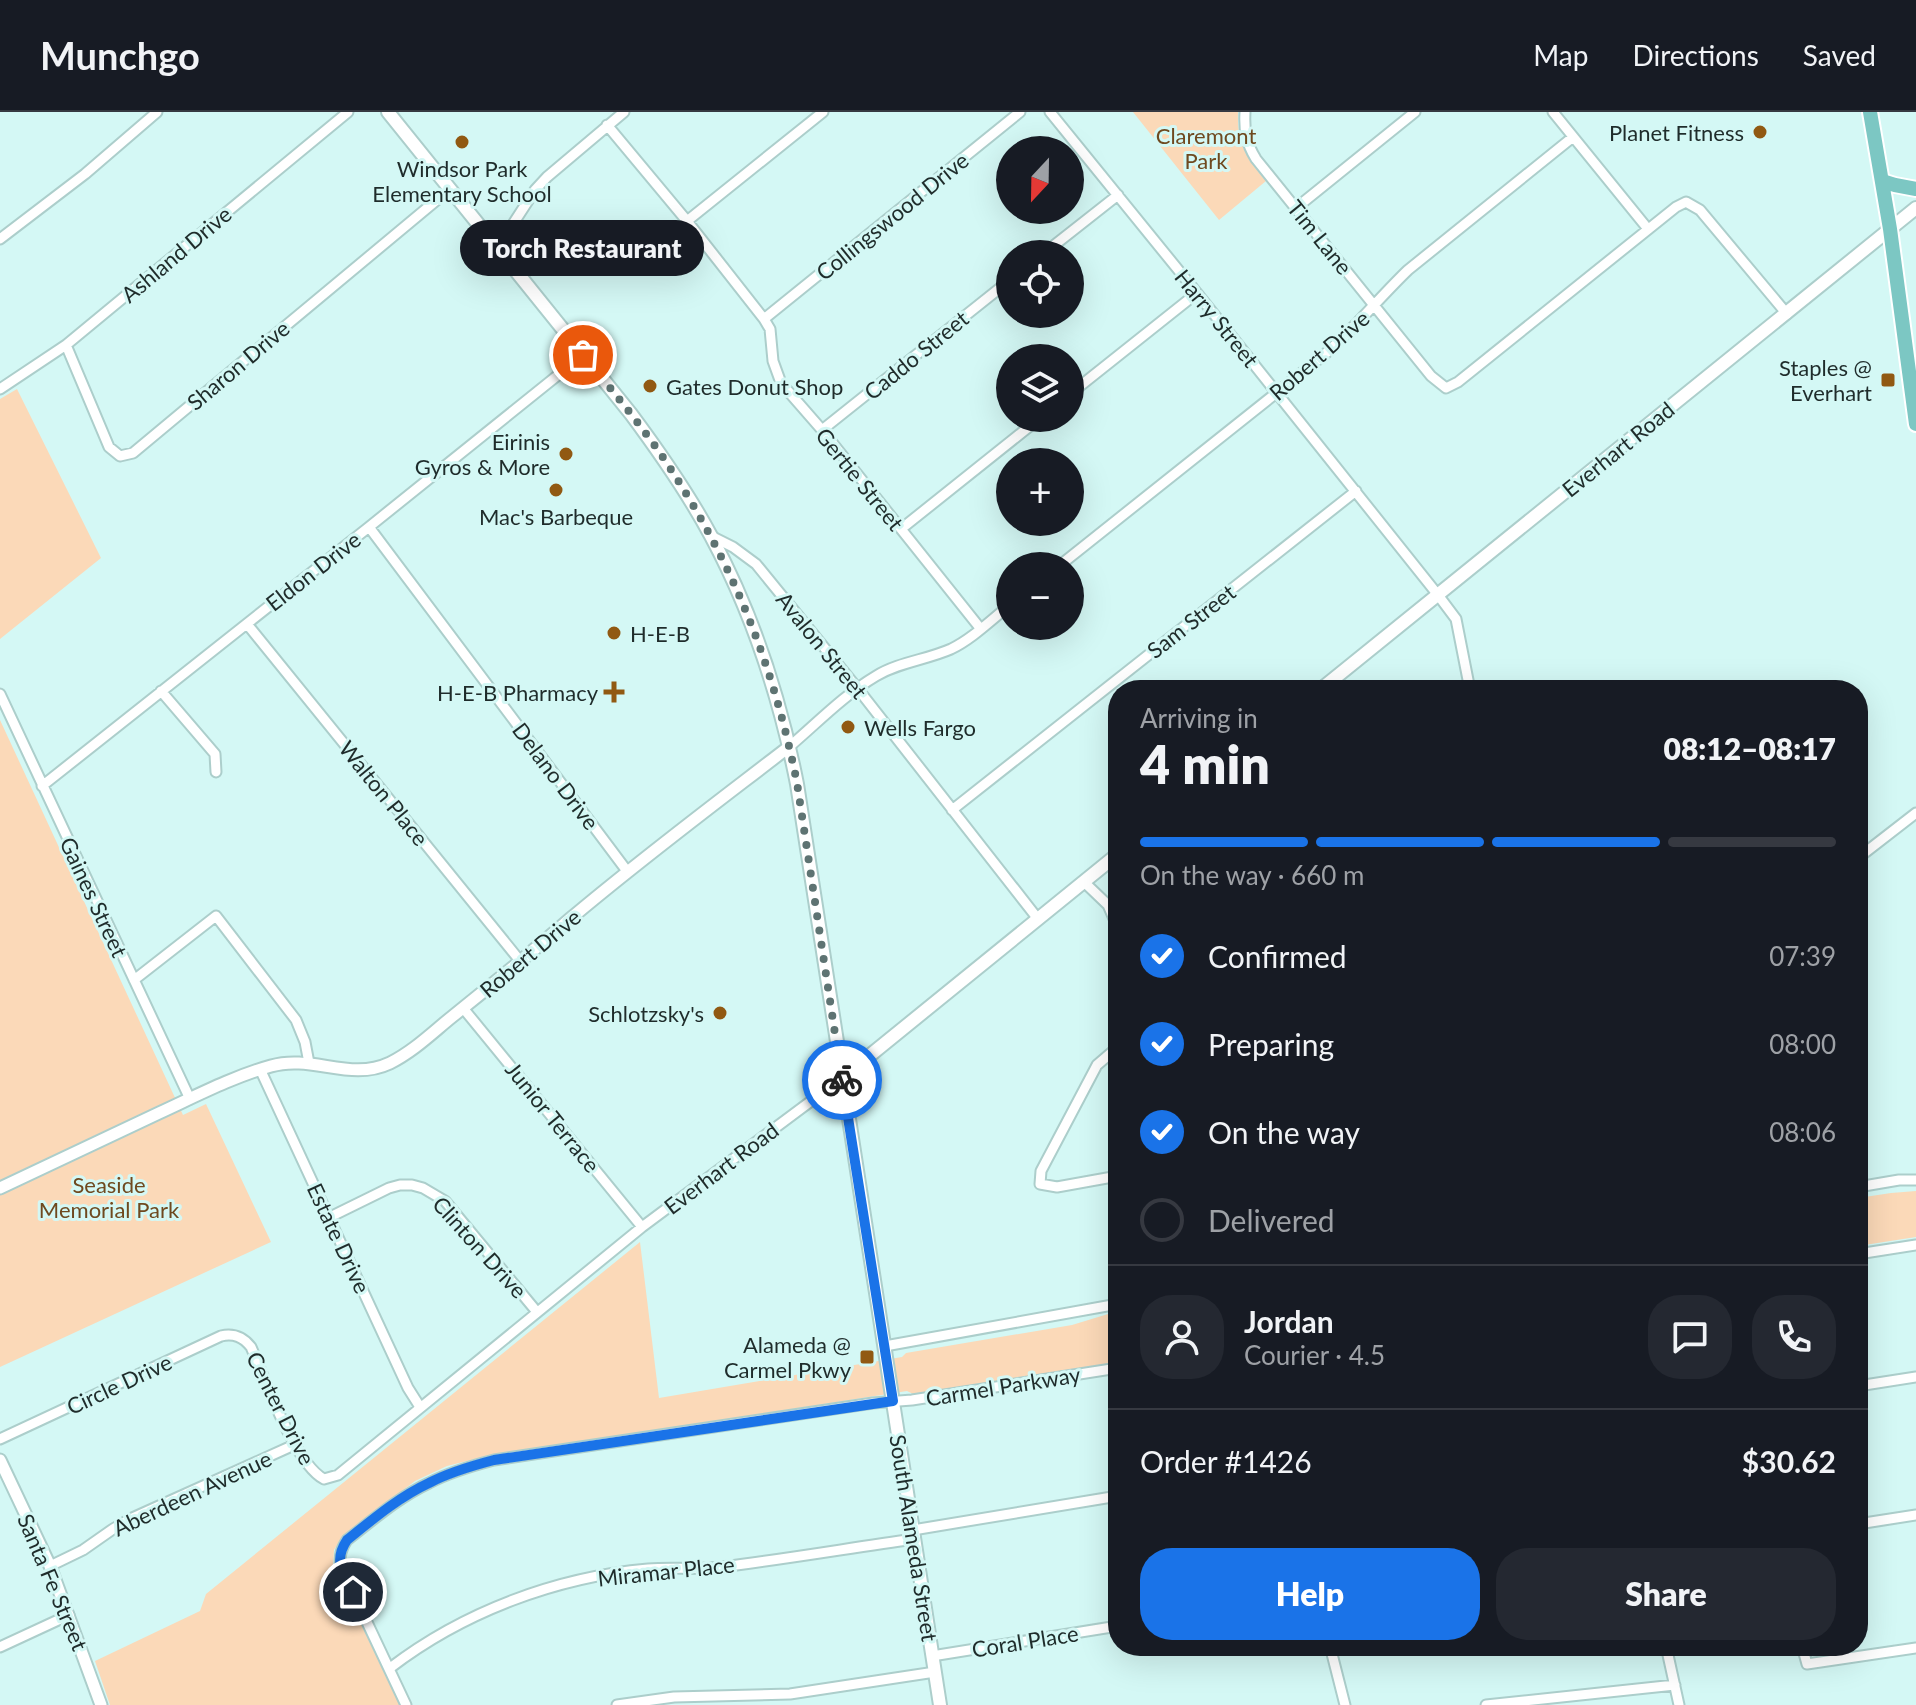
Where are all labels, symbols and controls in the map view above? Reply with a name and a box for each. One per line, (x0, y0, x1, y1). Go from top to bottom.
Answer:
text: Munchgo (40, 32, 200, 78)
text: Map (1533, 38, 1588, 72)
text: Directions (1632, 38, 1759, 72)
text: Saved (1803, 38, 1876, 72)
place label: Planet Fitness (1609, 119, 1744, 146)
park label: Claremont Park (1156, 122, 1256, 174)
marker: Planet Fitness (1751, 123, 1769, 141)
marker: Windsor Park Elementary School (453, 133, 471, 151)
north arrow (996, 136, 1084, 224)
map controls (996, 136, 1084, 640)
street label: Collingswood Drive (810, 146, 974, 286)
place label: Windsor Park Elementary School (372, 155, 552, 207)
street label: Tim Lane (1282, 194, 1358, 280)
street label: Ashland Drive (115, 200, 237, 308)
callout: Torch Restaurant (461, 219, 705, 275)
text: Torch Restaurant (483, 232, 681, 264)
button: locate (996, 240, 1084, 328)
street label: Harry Street (1169, 264, 1265, 372)
street label: Robert Drive (1264, 304, 1374, 406)
street label: Caddo Street (858, 305, 974, 405)
street label: Sharon Drive (181, 314, 295, 416)
pin (549, 321, 617, 389)
icon: bag (561, 333, 605, 377)
button: layers (996, 344, 1084, 432)
place label: Staples @ Everhart (1779, 354, 1872, 406)
marker: Staples @ Everhart (1879, 371, 1897, 389)
place label: Gates Donut Shop (666, 373, 843, 400)
marker: Gates Donut Shop (641, 377, 659, 395)
street label: Everhart Road (1557, 396, 1679, 502)
street label: Gertie Street (810, 422, 910, 536)
place label: Eirinis Gyros & More (415, 428, 550, 480)
marker: Eirinis Gyros & More (557, 445, 575, 463)
button: + (996, 448, 1084, 536)
marker: Mac's Barbeque (547, 481, 565, 499)
place label: Mac's Barbeque (479, 503, 633, 530)
street label: Eldon Drive (260, 526, 366, 616)
button: − (996, 552, 1084, 640)
street label: Sam Street (1142, 578, 1241, 664)
street label: Avalon Street (771, 586, 873, 704)
place label: H-E-B (630, 620, 690, 647)
marker: H-E-B (605, 624, 623, 642)
place label: H-E-B Pharmacy (437, 679, 599, 706)
marker: H-E-B Pharmacy (605, 683, 623, 701)
text: Arriving in (1140, 702, 1258, 734)
place label: Wells Fargo (864, 714, 976, 741)
street label: Delano Drive (507, 717, 605, 835)
marker: Wells Fargo (839, 718, 857, 736)
text: 08:12–08:17 (1663, 730, 1836, 766)
text: 4 min (1140, 733, 1270, 795)
street label: Walton Place (334, 735, 434, 851)
street label: Gaines Street (54, 833, 134, 961)
text: On the way · 660 m (1140, 859, 1364, 891)
street label: Robert Drive (474, 903, 586, 1003)
icon: check (1140, 934, 1184, 978)
text: Confirmed (1208, 938, 1347, 974)
text: 07:39 (1769, 940, 1836, 972)
place label: Schlotzsky's (588, 1000, 704, 1027)
marker: Schlotzsky's (711, 1004, 729, 1022)
icon: check (1140, 1022, 1184, 1066)
text: Preparing (1208, 1026, 1334, 1062)
text: 08:00 (1769, 1028, 1836, 1060)
courier (802, 1040, 882, 1120)
street label: Junior Terrace (500, 1056, 606, 1178)
icon: bike (820, 1058, 864, 1102)
icon: check (1140, 1110, 1184, 1154)
text: On the way (1208, 1114, 1360, 1150)
street label: Everhart Road (658, 1116, 784, 1220)
text: 08:06 (1769, 1116, 1836, 1148)
park label: Seaside Memorial Park (39, 1171, 180, 1223)
street label: Estate Drive (302, 1179, 376, 1297)
street label: Clinton Drive (427, 1190, 533, 1304)
text: Delivered (1208, 1202, 1335, 1238)
button: person (1140, 1295, 1224, 1379)
button: chat (1648, 1295, 1732, 1379)
button: phone (1752, 1295, 1836, 1379)
text: Jordan (1244, 1303, 1334, 1339)
place label: Alameda @ Carmel Pkwy (724, 1331, 852, 1383)
text: Courier · 4.5 (1244, 1339, 1385, 1371)
street label: Center Drive (241, 1347, 321, 1469)
street label: Circle Drive (62, 1348, 176, 1420)
marker: Alameda @ Carmel Pkwy (858, 1348, 876, 1366)
street label: Carmel Parkway (924, 1360, 1083, 1412)
street label: South Alameda Street (884, 1433, 944, 1644)
text: Order #1426 (1140, 1443, 1312, 1479)
text: $30.62 (1742, 1443, 1836, 1479)
street label: Aberdeen Avenue (108, 1444, 276, 1542)
street label: Santa Fe Street (12, 1510, 94, 1655)
button: Help (1140, 1548, 1480, 1640)
button: Share (1496, 1548, 1836, 1640)
street label: Miramar Place (596, 1550, 736, 1592)
pin (319, 1558, 387, 1626)
icon: home (331, 1570, 375, 1614)
street label: Coral Place (970, 1619, 1080, 1663)

